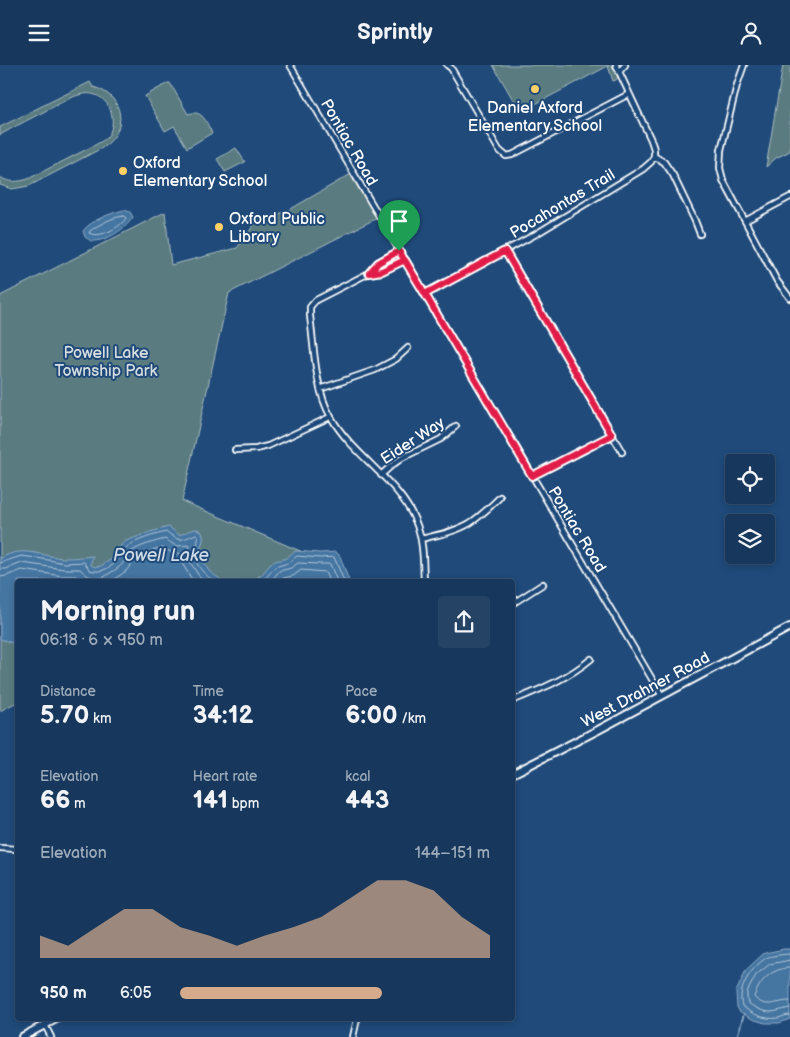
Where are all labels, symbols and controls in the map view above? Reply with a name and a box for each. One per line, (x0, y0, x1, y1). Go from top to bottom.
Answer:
icon: menu (25, 19, 53, 47)
text: Sprintly (357, 19, 433, 46)
icon: person (737, 19, 765, 47)
marker: Daniel Axford Elementary School (529, 83, 541, 95)
street label: Pontiac Road (316, 96, 381, 189)
place label: Daniel Axford Elementary School (468, 99, 602, 136)
place label: Oxford Elementary School (133, 154, 267, 191)
marker: Oxford Elementary School (117, 165, 129, 177)
street label: Pocahontas Trail (507, 166, 619, 243)
pin (378, 200, 420, 251)
icon: arrive (385, 207, 413, 235)
place label: Oxford Public Library (229, 210, 325, 247)
marker: Oxford Public Library (213, 221, 225, 233)
park label: Powell Lake Township Park (55, 344, 158, 381)
street label: Eider Way (377, 413, 449, 469)
map controls (725, 454, 775, 564)
button: locate (725, 454, 775, 504)
street label: Pontiac Road (544, 483, 610, 576)
button: layers (725, 514, 775, 564)
water label: Powell Lake (113, 545, 209, 566)
text: Morning run (40, 595, 195, 628)
button: share (438, 596, 490, 648)
text: 06:18 · 6 × 950 m (40, 631, 163, 650)
street label: West Drahner Road (578, 648, 713, 732)
text: Distance (40, 683, 96, 700)
text: Time (193, 683, 224, 700)
text: Pace (345, 683, 377, 700)
text: 5.70 (40, 700, 89, 731)
text: 34:12 (193, 700, 253, 731)
text: 6:00 (345, 700, 398, 731)
text: km (89, 710, 112, 727)
text: /km (398, 710, 426, 727)
text: Elevation (40, 768, 98, 785)
text: Heart rate (193, 768, 257, 785)
text: kcal (345, 768, 370, 785)
text: 66 (40, 785, 70, 816)
text: 141 (193, 785, 228, 816)
text: 443 (345, 785, 389, 816)
text: m (70, 795, 86, 812)
text: bpm (228, 795, 259, 812)
text: Elevation (40, 844, 107, 863)
text: 144–151 m (415, 844, 490, 863)
text: 950 m (40, 984, 87, 1003)
text: 6:05 (120, 984, 152, 1003)

